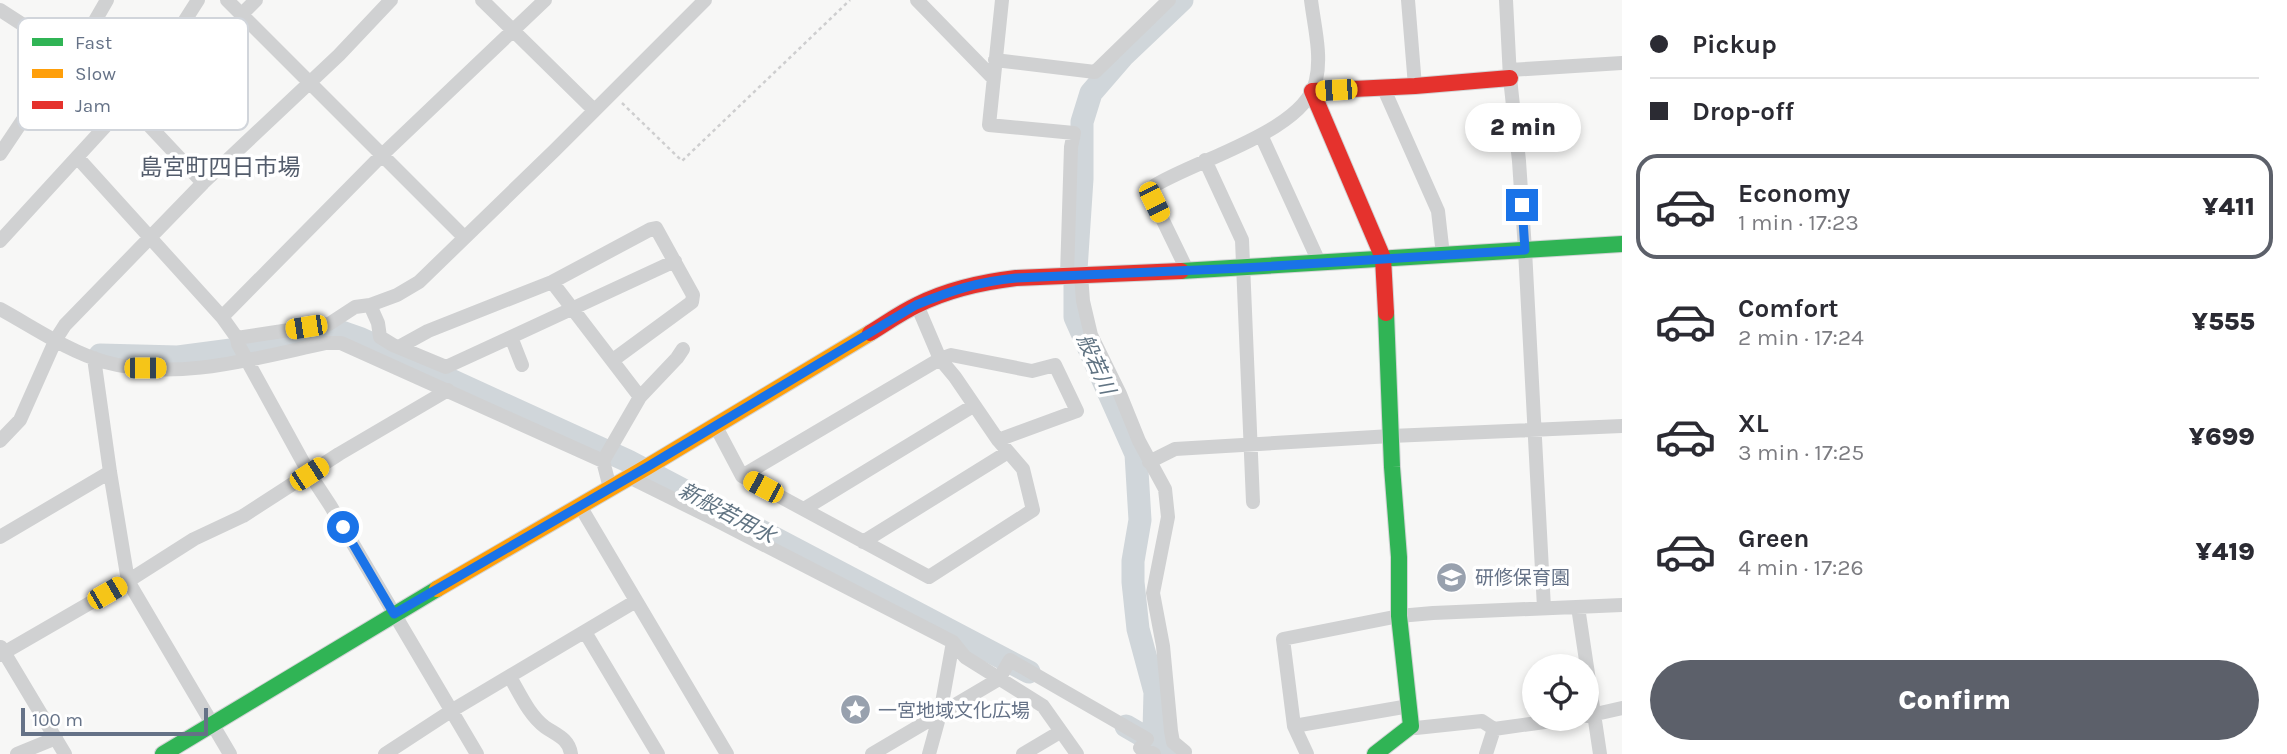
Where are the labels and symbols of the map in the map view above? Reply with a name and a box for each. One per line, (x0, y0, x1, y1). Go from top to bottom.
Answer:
legend (18, 18, 248, 130)
text: Fast (75, 32, 112, 54)
text: Slow (75, 63, 116, 85)
car (1315, 78, 1358, 102)
text: Jam (75, 95, 111, 117)
callout: 2 min (1464, 104, 1580, 152)
district label: 島宮町四日市場 (140, 154, 301, 181)
car (1136, 179, 1173, 225)
route end (1506, 189, 1538, 221)
car (284, 313, 329, 341)
water label: 般若川 (1072, 330, 1121, 399)
car (125, 358, 167, 379)
car (286, 454, 333, 494)
car (740, 468, 787, 506)
water label: 新般若用水 (675, 478, 781, 549)
route start (327, 511, 359, 543)
school or university icon: 研修保育園 (1435, 560, 1469, 594)
place label: 研修保育園 (1475, 567, 1570, 589)
car (84, 573, 131, 613)
place icon: 一宮地域文化広場 (838, 693, 872, 727)
place label: 一宮地域文化広場 (878, 700, 1030, 722)
scale bar (21, 705, 208, 737)

